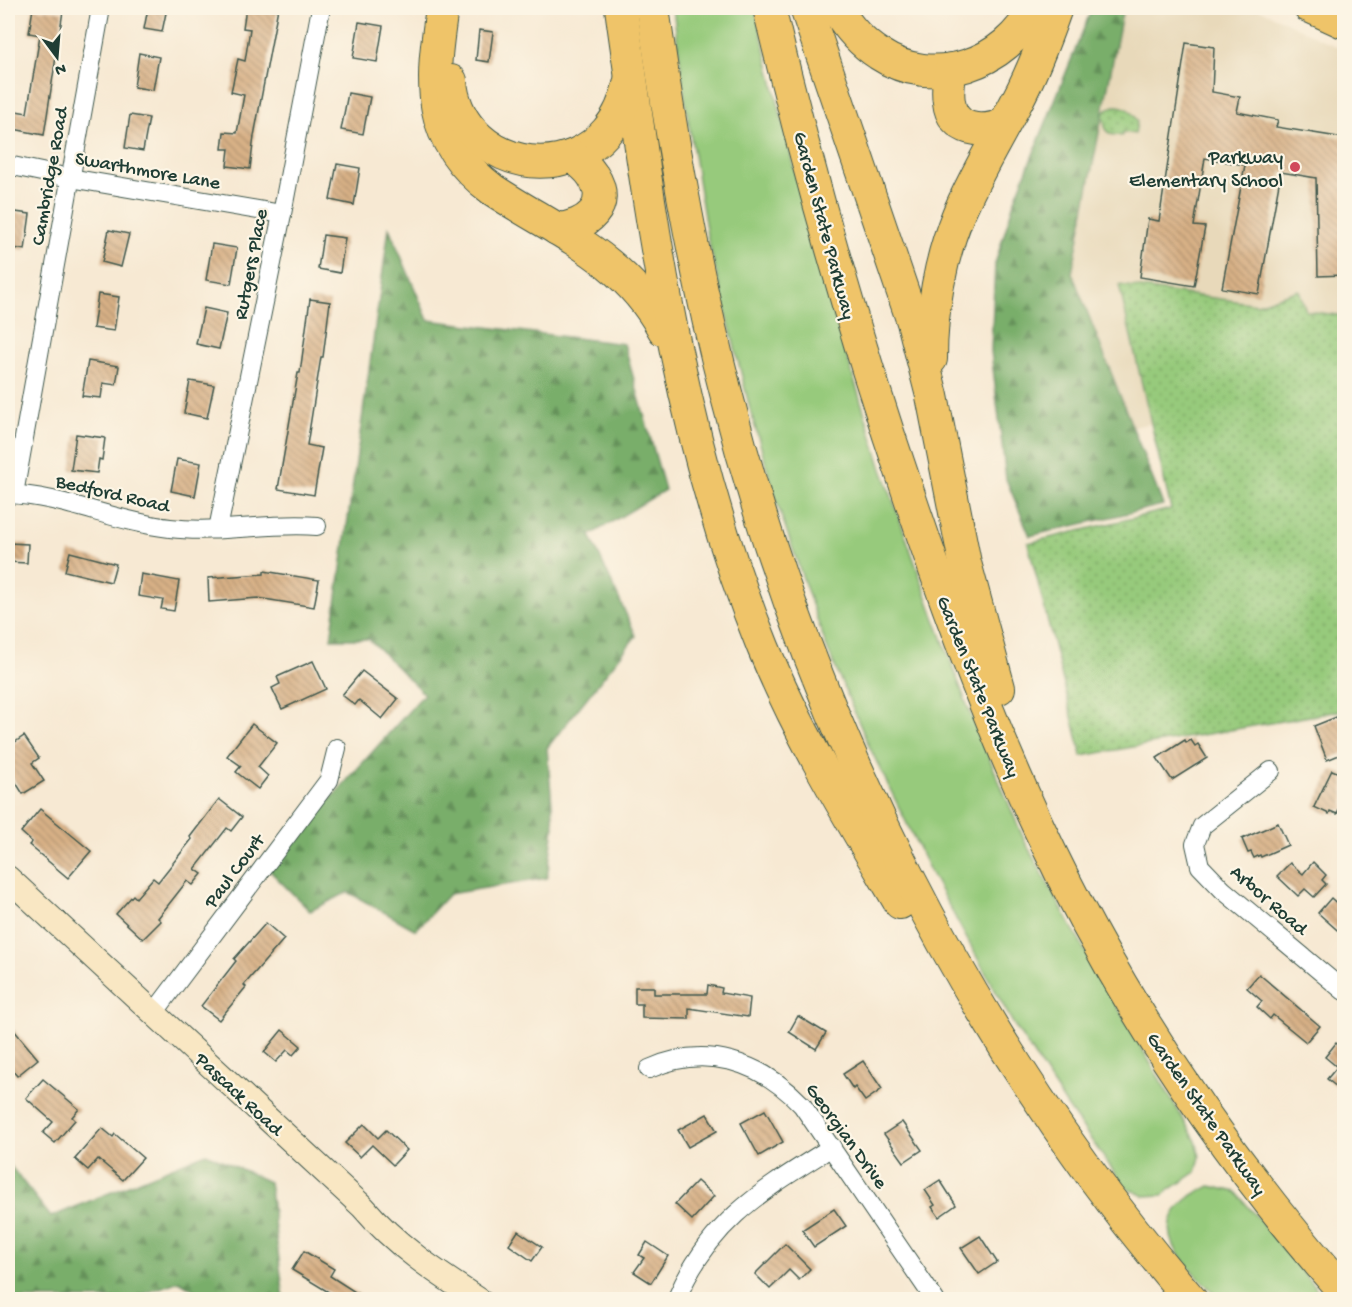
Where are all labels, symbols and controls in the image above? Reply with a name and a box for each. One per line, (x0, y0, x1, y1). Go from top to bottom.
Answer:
north arrow (27, 27, 87, 87)
text: N (52, 57, 68, 79)
street label: Cambridge Road (28, 103, 75, 248)
street label: Garden State Parkway (786, 130, 859, 322)
street label: Swarthmore Lane (73, 148, 222, 197)
place label: Parkway Elementary School (1129, 148, 1283, 194)
marker: Parkway Elementary School (1288, 160, 1302, 174)
street label: Rutgers Place (230, 207, 275, 322)
street label: Bedford Road (52, 471, 174, 520)
street label: Garden State Parkway (930, 593, 1024, 781)
street label: Paul Court (200, 829, 272, 914)
street label: Arbor Road (1224, 862, 1313, 943)
street label: Garden State Parkway (1140, 1029, 1270, 1201)
street label: Pascack Road (188, 1048, 288, 1144)
street label: Georgian Drive (799, 1080, 892, 1195)

